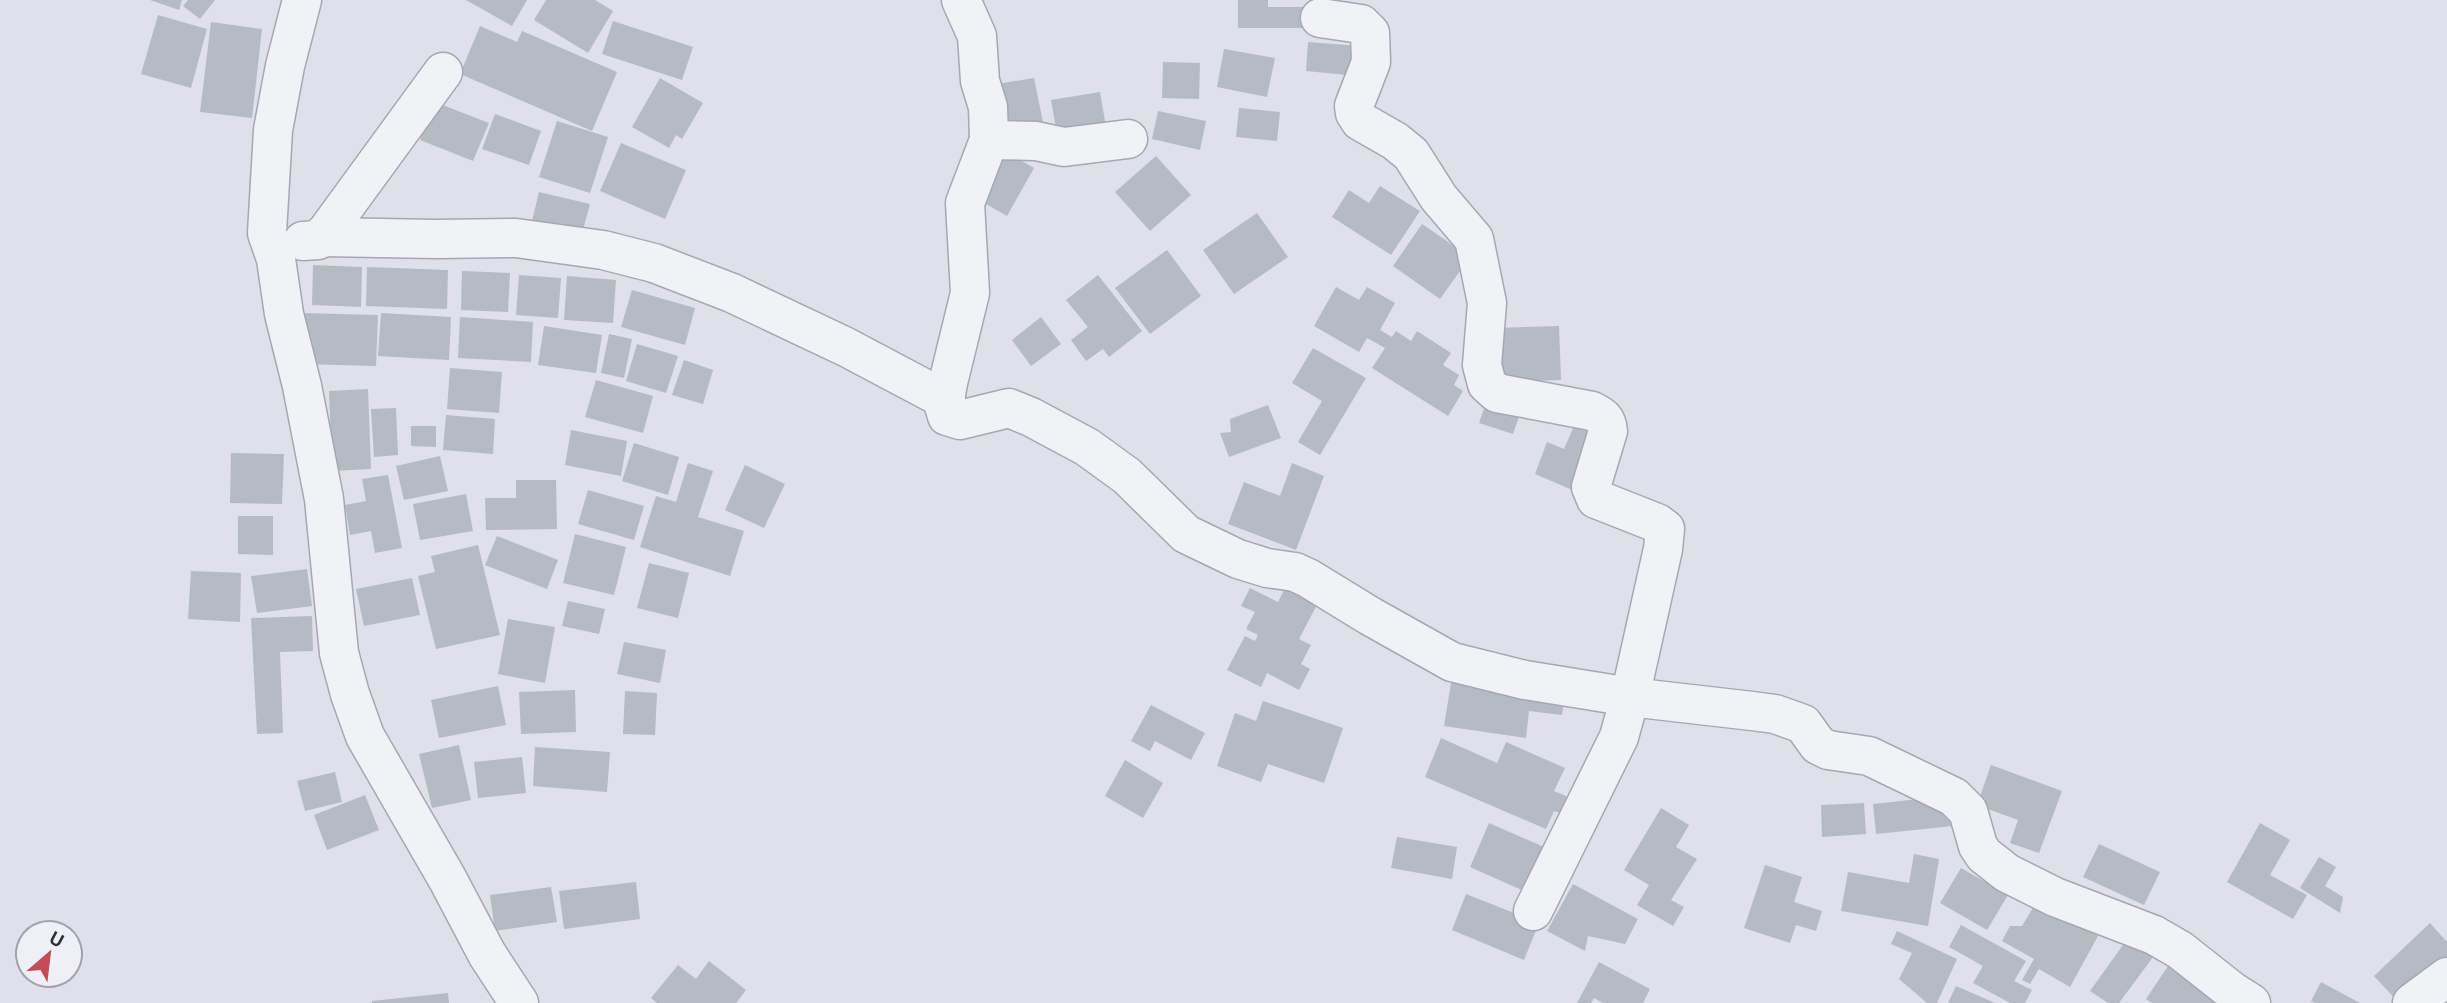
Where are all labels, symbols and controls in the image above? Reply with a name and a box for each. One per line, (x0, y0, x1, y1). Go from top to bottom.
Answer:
north arrow (14, 919, 84, 989)
text: U (46, 926, 68, 952)

